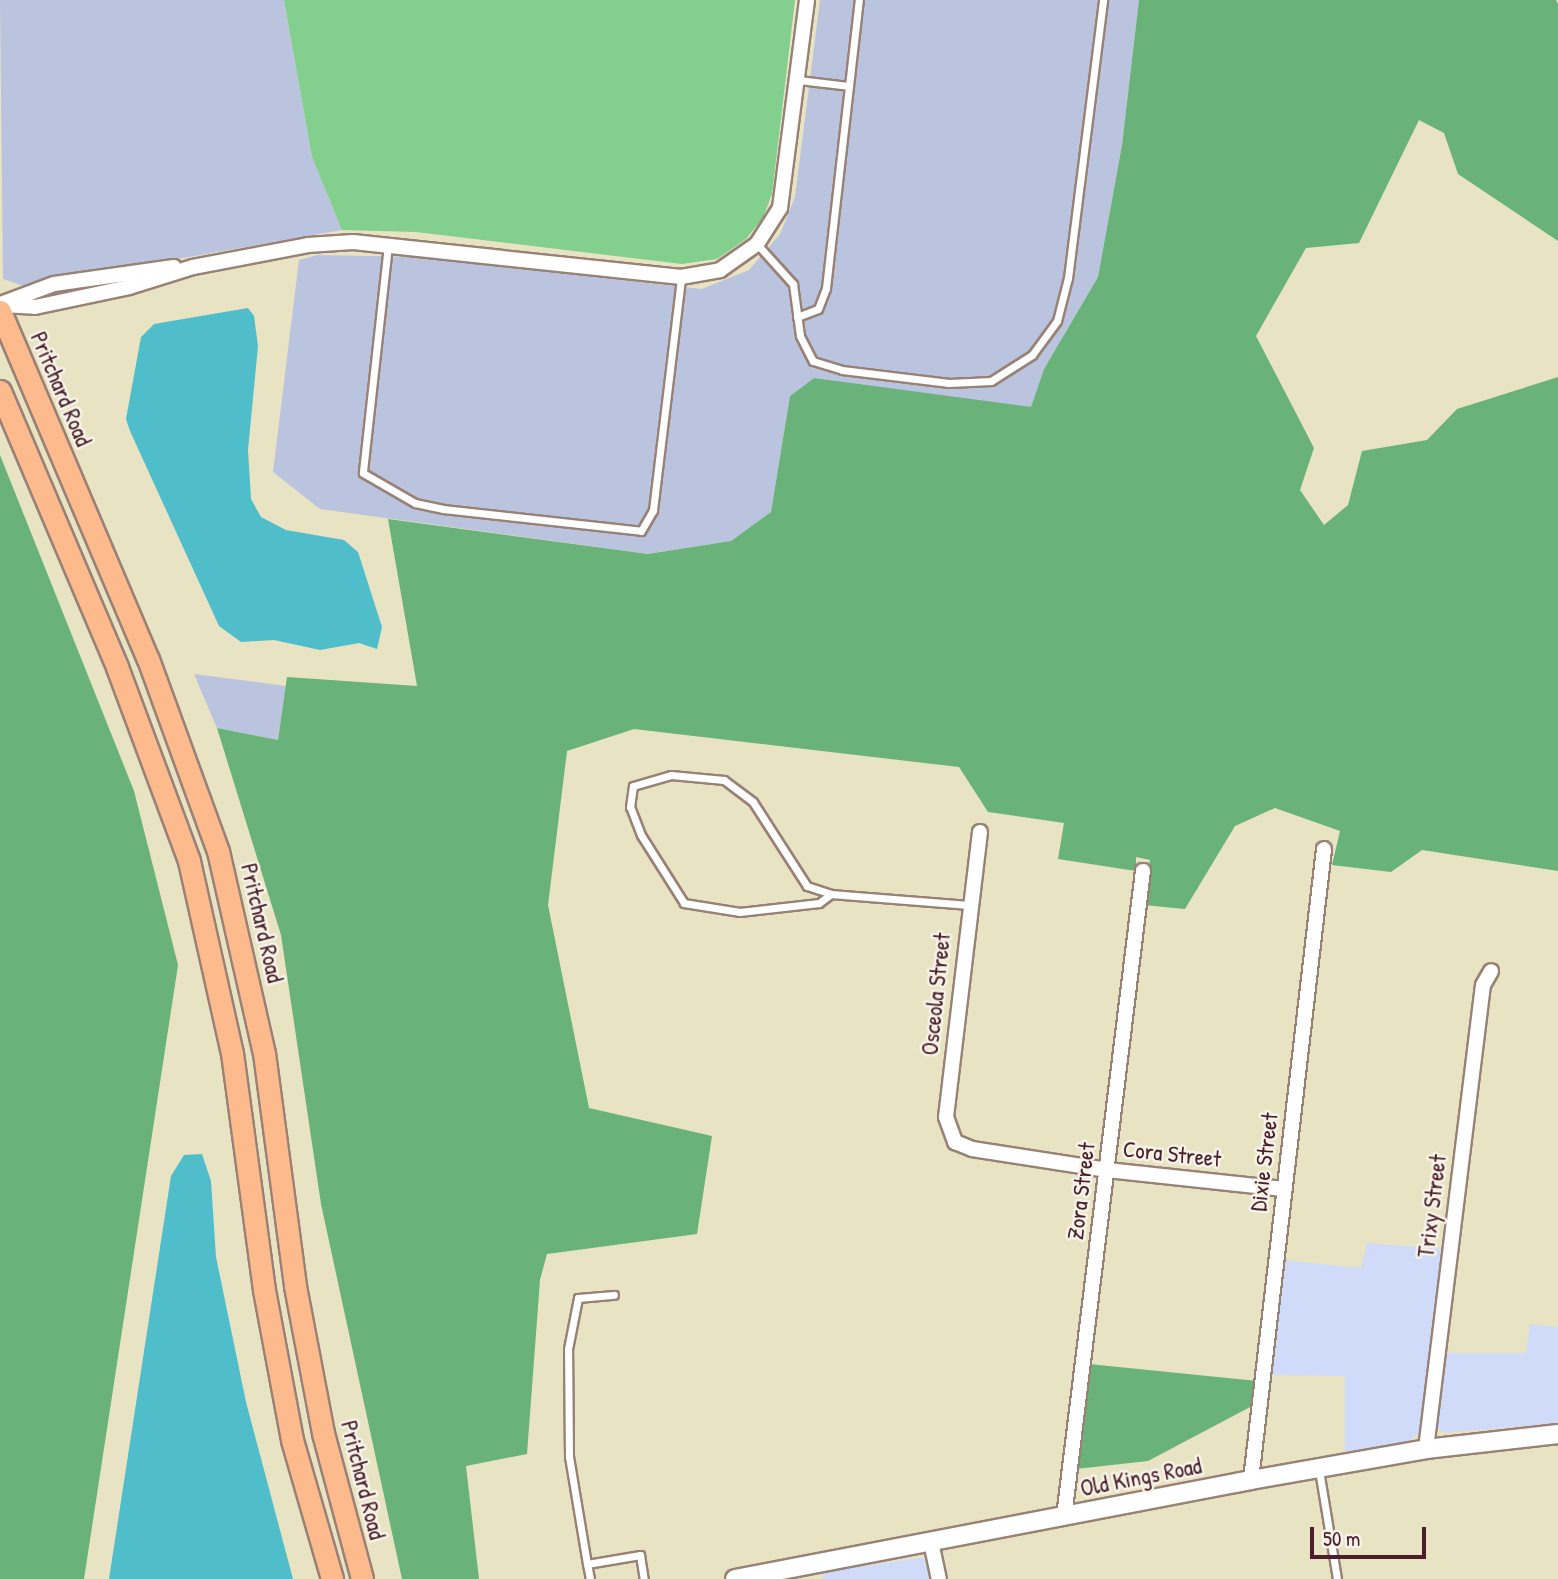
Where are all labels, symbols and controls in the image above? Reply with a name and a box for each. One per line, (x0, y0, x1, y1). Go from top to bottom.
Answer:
street label: Pritchard Road (25, 328, 97, 450)
street label: Pritchard Road (235, 861, 289, 985)
street label: Osceola Street (916, 931, 956, 1057)
street label: Dixie Street (1244, 1111, 1284, 1213)
street label: Cora Street (1122, 1135, 1222, 1173)
street label: Zora Street (1061, 1141, 1101, 1241)
street label: Trixy Street (1412, 1153, 1452, 1259)
street label: Pritchard Road (335, 1418, 391, 1542)
street label: Old Kings Road (1078, 1452, 1204, 1502)
scale bar (1313, 1512, 1428, 1556)
text: 50 m (1323, 1524, 1360, 1553)

